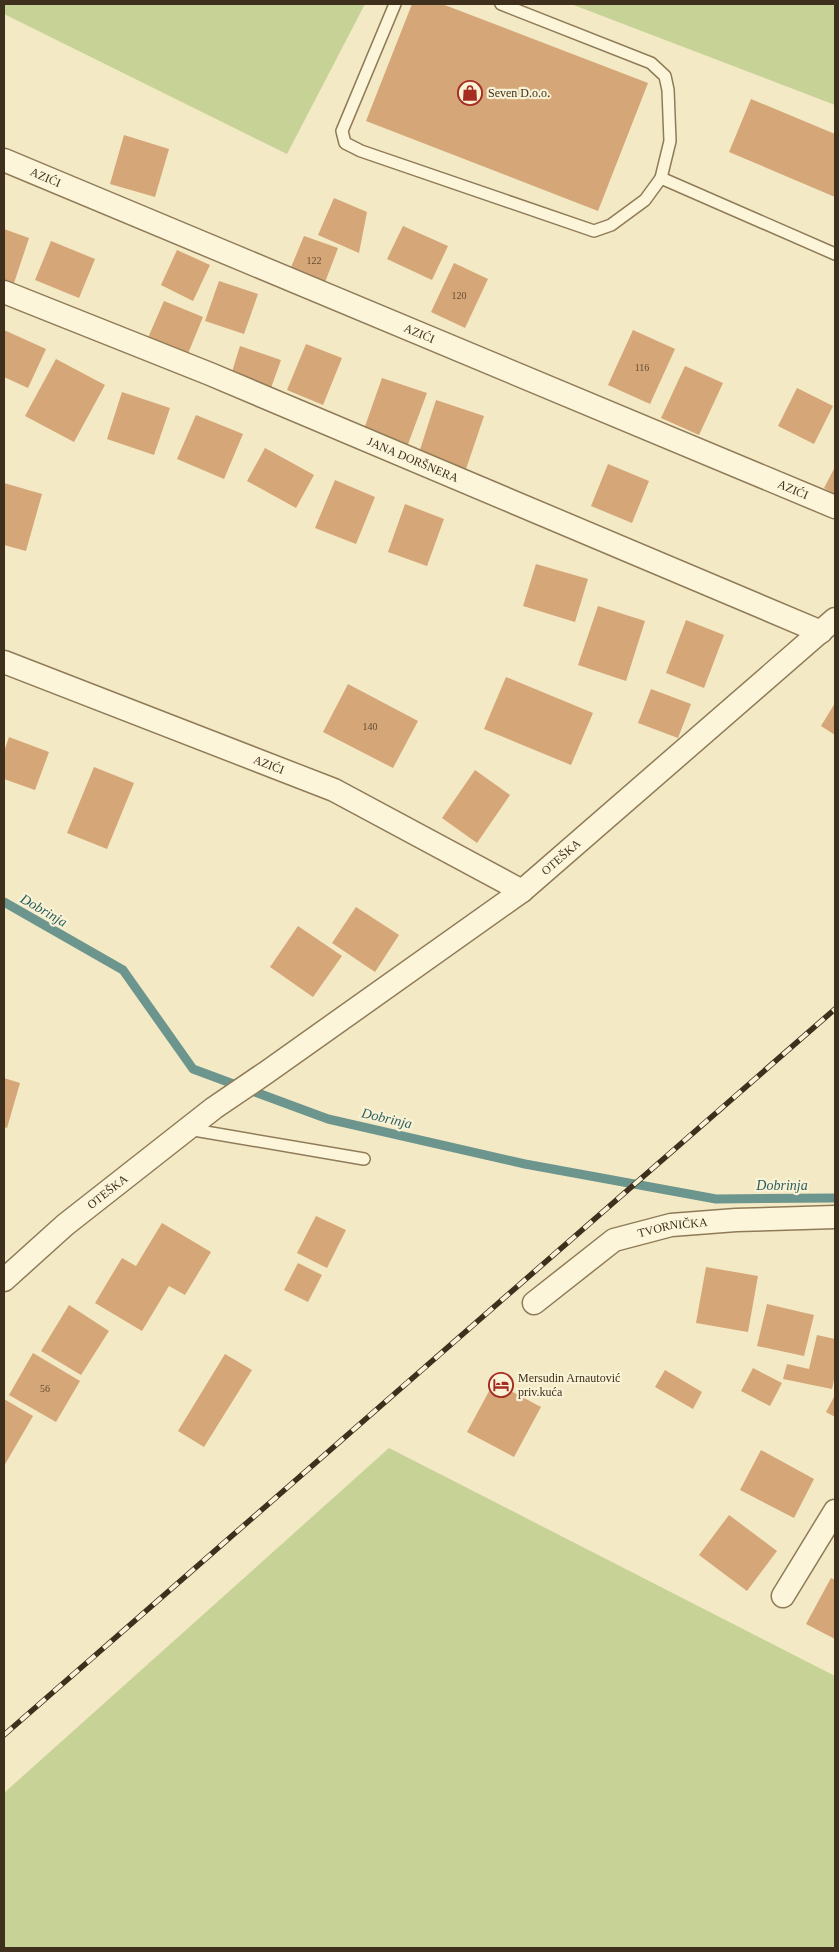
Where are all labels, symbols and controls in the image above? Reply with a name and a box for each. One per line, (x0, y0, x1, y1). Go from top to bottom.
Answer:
shop icon: Seven D.o.o. (457, 80, 483, 106)
place label: Seven D.o.o. (488, 86, 550, 100)
street label: AZIĆI (28, 165, 63, 190)
house number: 122 (307, 255, 322, 266)
house number: 120 (452, 290, 467, 301)
street label: AZIĆI (402, 321, 437, 346)
house number: 116 (635, 362, 649, 373)
street label: JANA DORŠNERA (365, 434, 461, 485)
street label: AZIĆI (776, 477, 810, 502)
house number: 140 (363, 721, 378, 732)
street label: AZIĆI (251, 752, 286, 777)
street label: OTEŠKA (539, 836, 584, 878)
water label: Dobrinja (17, 891, 70, 930)
water label: Dobrinja (359, 1105, 414, 1132)
street label: OTEŠKA (84, 1171, 131, 1212)
water label: Dobrinja (755, 1178, 808, 1193)
street label: TVORNIČKA (636, 1215, 708, 1240)
place label: Mersudin Arnautović priv.kuća (518, 1371, 620, 1399)
hotel icon: Mersudin Arnautović priv.kuća (488, 1372, 514, 1398)
house number: 56 (40, 1383, 50, 1394)

